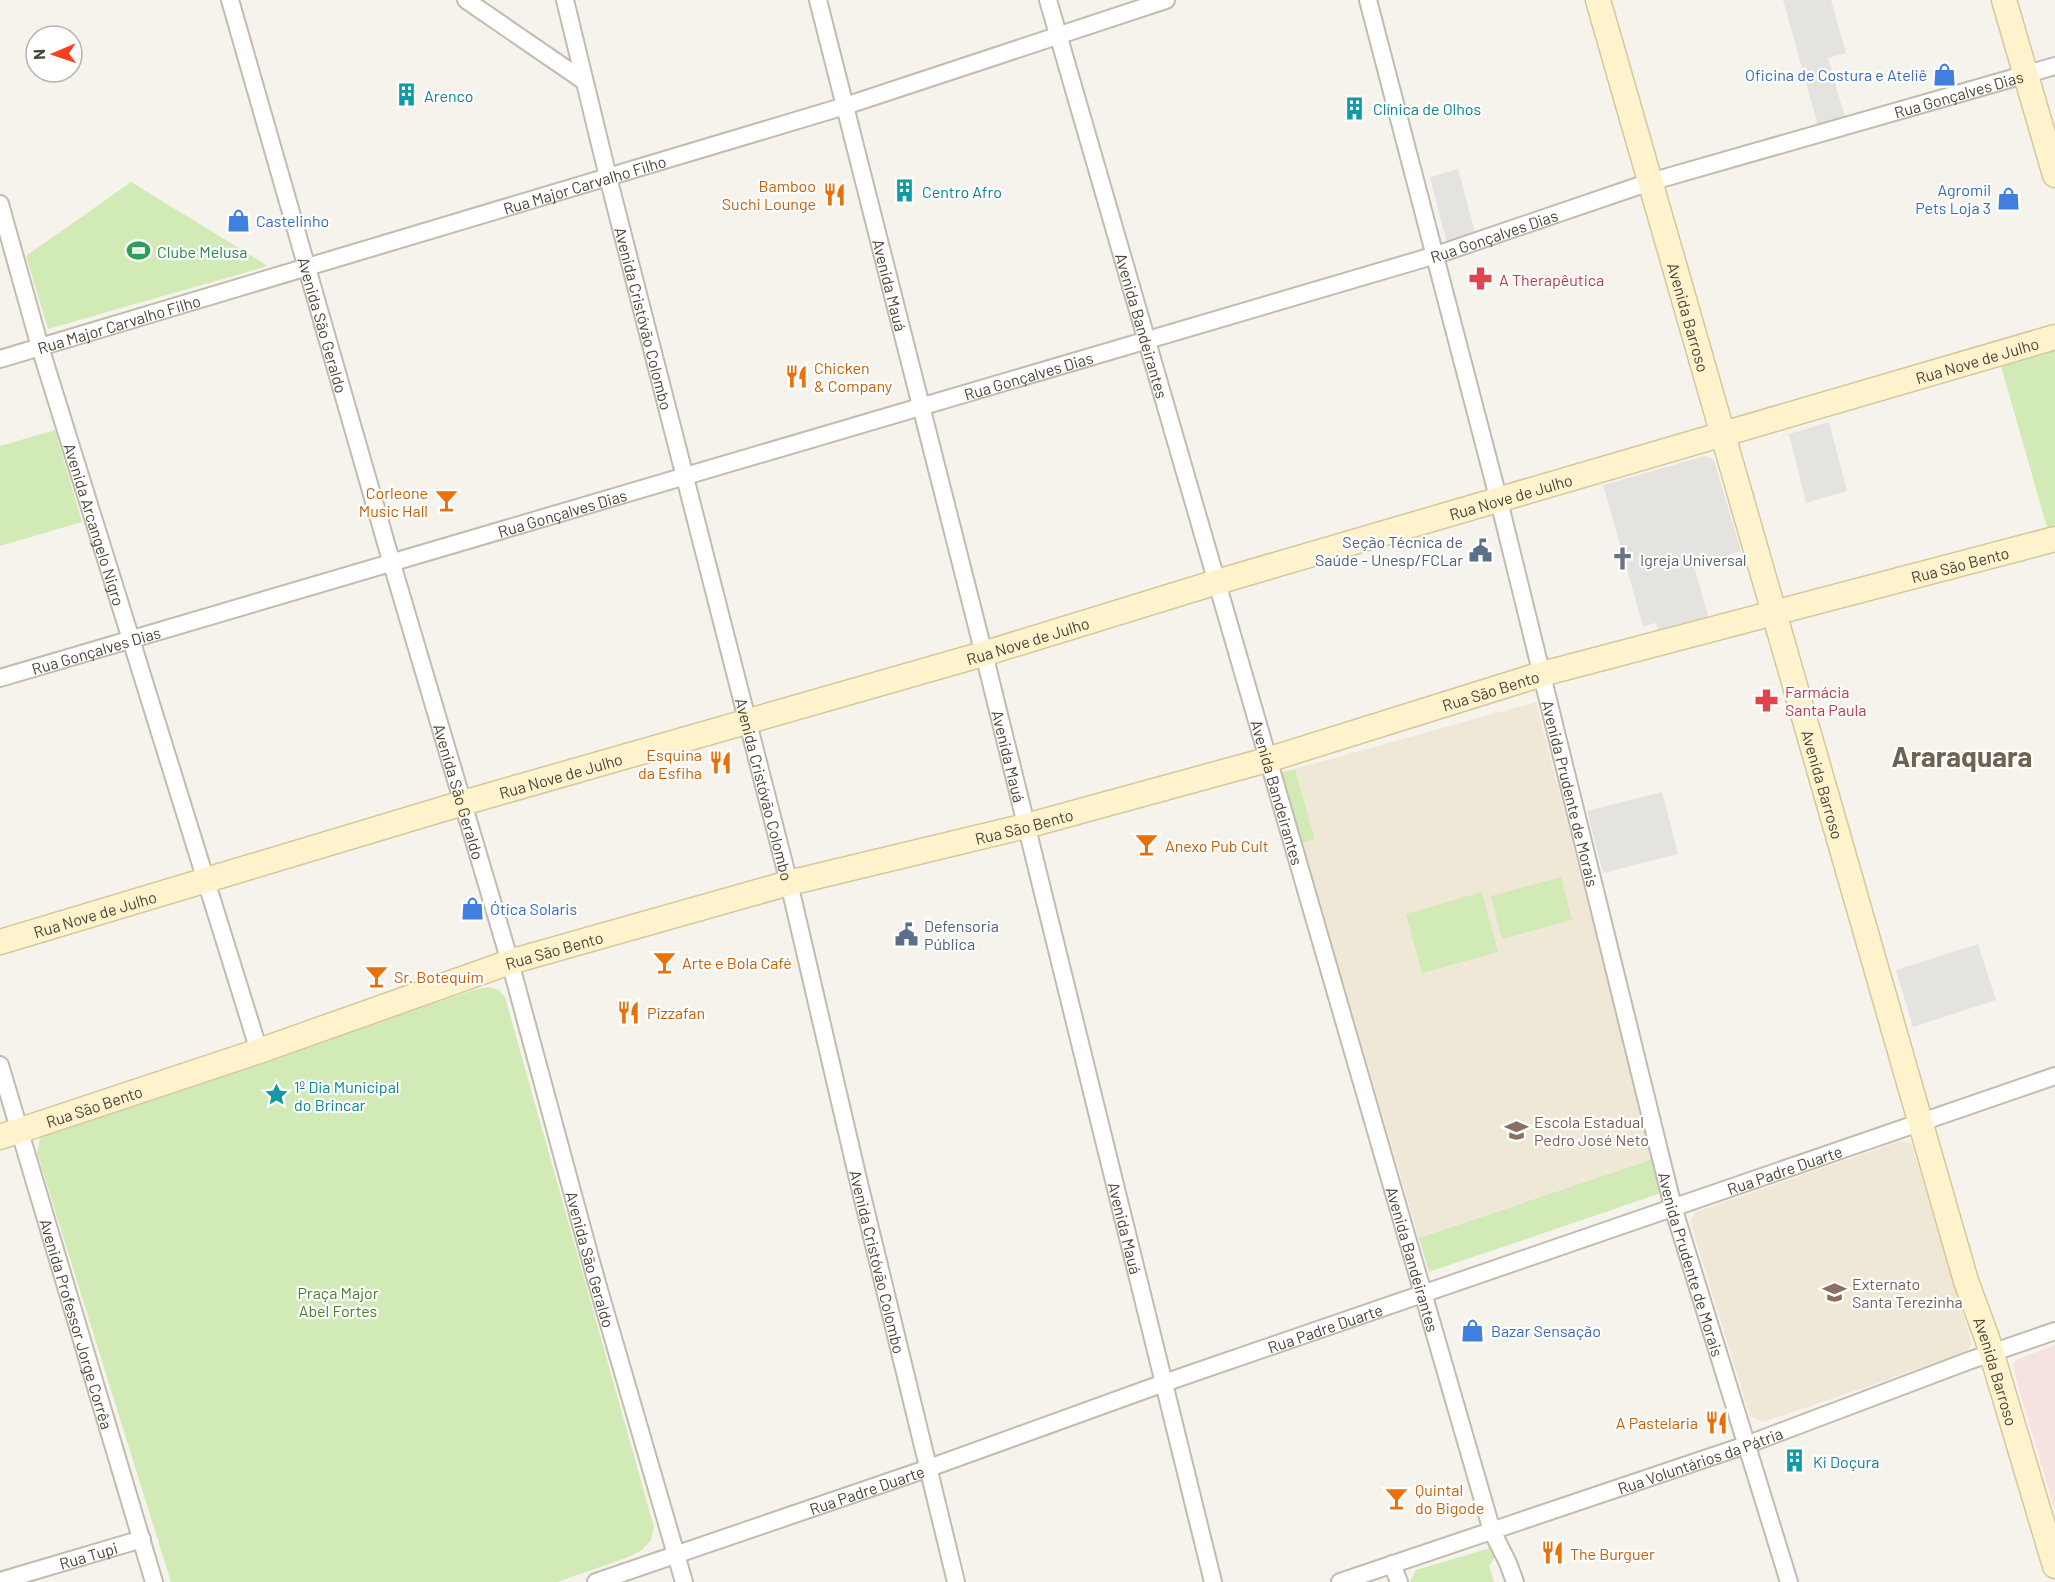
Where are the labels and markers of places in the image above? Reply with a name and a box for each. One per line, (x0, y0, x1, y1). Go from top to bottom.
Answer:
shop icon: Oficina de Costura e Ateliê (1932, 61, 1958, 87)
place label: Oficina de Costura e Ateliê (1745, 65, 1927, 84)
building icon: Arenco (393, 82, 419, 108)
place label: Arenco (424, 86, 474, 105)
building icon: Clínica de Olhos (1342, 95, 1368, 121)
place label: Clínica de Olhos (1373, 99, 1481, 118)
place label: Bamboo Suchi Lounge (722, 176, 816, 213)
building icon: Centro Afro (891, 178, 917, 204)
place label: Agromil Pets Loja 3 (1915, 180, 1991, 217)
restaurant icon: Bamboo Suchi Lounge (821, 181, 847, 207)
place label: Centro Afro (922, 182, 1002, 201)
shop icon: Agromil Pets Loja 3 (1996, 185, 2022, 211)
shop icon: Castelinho (225, 207, 251, 233)
place label: Castelinho (256, 211, 329, 230)
sports icon: Clube Melusa (126, 238, 152, 264)
place label: Clube Melusa (157, 242, 247, 261)
pharmacy icon: A Therapêutica (1468, 266, 1494, 292)
place label: A Therapêutica (1499, 270, 1604, 289)
place label: Chicken & Company (814, 358, 893, 395)
restaurant icon: Chicken & Company (783, 363, 809, 389)
place label: Corleone Music Hall (359, 483, 428, 520)
bar icon: Corleone Music Hall (433, 488, 459, 514)
place label: Seção Técnica de Saúde - Unesp/FCLar (1315, 532, 1463, 569)
public building icon: Seção Técnica de Saúde - Unesp/FCLar (1468, 537, 1494, 563)
church icon: Igreja Universal (1609, 546, 1635, 572)
place label: Igreja Universal (1640, 550, 1747, 569)
place label: Farmácia Santa Paula (1785, 682, 1866, 719)
pharmacy icon: Farmácia Santa Paula (1754, 687, 1780, 713)
place label: Esquina da Esfiha (638, 745, 702, 782)
restaurant icon: Esquina da Esfiha (707, 750, 733, 776)
bar icon: Anexo Pub Cult (1134, 832, 1160, 858)
place label: Anexo Pub Cult (1165, 836, 1269, 855)
shop icon: Ótica Solaris (459, 895, 485, 921)
place label: Ótica Solaris (490, 899, 577, 918)
place label: Defensoria Pública (924, 916, 999, 953)
public building icon: Defensoria Pública (893, 921, 919, 947)
bar icon: Arte e Bola Café (651, 949, 677, 975)
place label: Arte e Bola Café (682, 953, 792, 972)
bar icon: Sr. Botequim (363, 963, 389, 989)
place label: Sr. Botequim (394, 967, 484, 986)
restaurant icon: Pizzafan (616, 999, 642, 1025)
place label: Pizzafan (647, 1003, 705, 1022)
place label: 1º Dia Municipal do Brincar (294, 1077, 400, 1114)
place icon: 1º Dia Municipal do Brincar (263, 1082, 289, 1108)
place label: Escola Estadual Pedro José Neto (1534, 1112, 1649, 1149)
school or university icon: Escola Estadual Pedro José Neto (1503, 1117, 1529, 1143)
place label: Externato Santa Terezinha (1852, 1274, 1963, 1311)
school or university icon: Externato Santa Terezinha (1821, 1279, 1847, 1305)
shop icon: Bazar Sensação (1460, 1317, 1486, 1343)
place label: Bazar Sensação (1491, 1321, 1601, 1340)
restaurant icon: A Pastelaria (1703, 1409, 1729, 1435)
place label: A Pastelaria (1616, 1413, 1698, 1432)
building icon: Ki Doçura (1782, 1448, 1808, 1474)
place label: Ki Doçura (1813, 1452, 1880, 1471)
place label: Quintal do Bigode (1415, 1480, 1484, 1517)
bar icon: Quintal do Bigode (1384, 1485, 1410, 1511)
restaurant icon: The Burguer (1539, 1540, 1565, 1566)
place label: The Burguer (1570, 1544, 1655, 1563)

